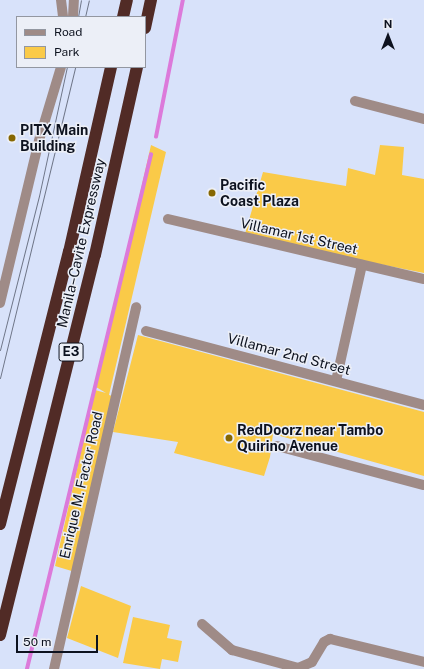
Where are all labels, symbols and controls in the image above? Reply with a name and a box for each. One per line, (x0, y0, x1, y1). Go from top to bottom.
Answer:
legend (16, 16, 146, 68)
north arrow (368, 16, 408, 56)
text: N (384, 18, 392, 30)
text: Road (54, 25, 82, 39)
text: Park (54, 45, 80, 59)
place label: PITX Main Building (20, 122, 88, 154)
marker: PITX Main Building (7, 133, 17, 143)
street label: Manila–Cavite Expressway (53, 157, 109, 329)
place label: Pacific Coast Plaza (220, 177, 299, 210)
marker: Pacific Coast Plaza (207, 188, 217, 198)
street label: Villamar 1st Street (239, 214, 359, 258)
street label: Villamar 2nd Street (226, 329, 352, 379)
road number: E3 (58, 341, 84, 363)
street label: Enrique M. Factor Road (56, 410, 106, 560)
place label: RedDoorz near Tambo Quirino Avenue (237, 422, 383, 454)
marker: RedDoorz near Tambo Quirino Avenue (224, 433, 234, 443)
scale bar (18, 627, 100, 653)
text: 50 m (23, 635, 51, 649)

